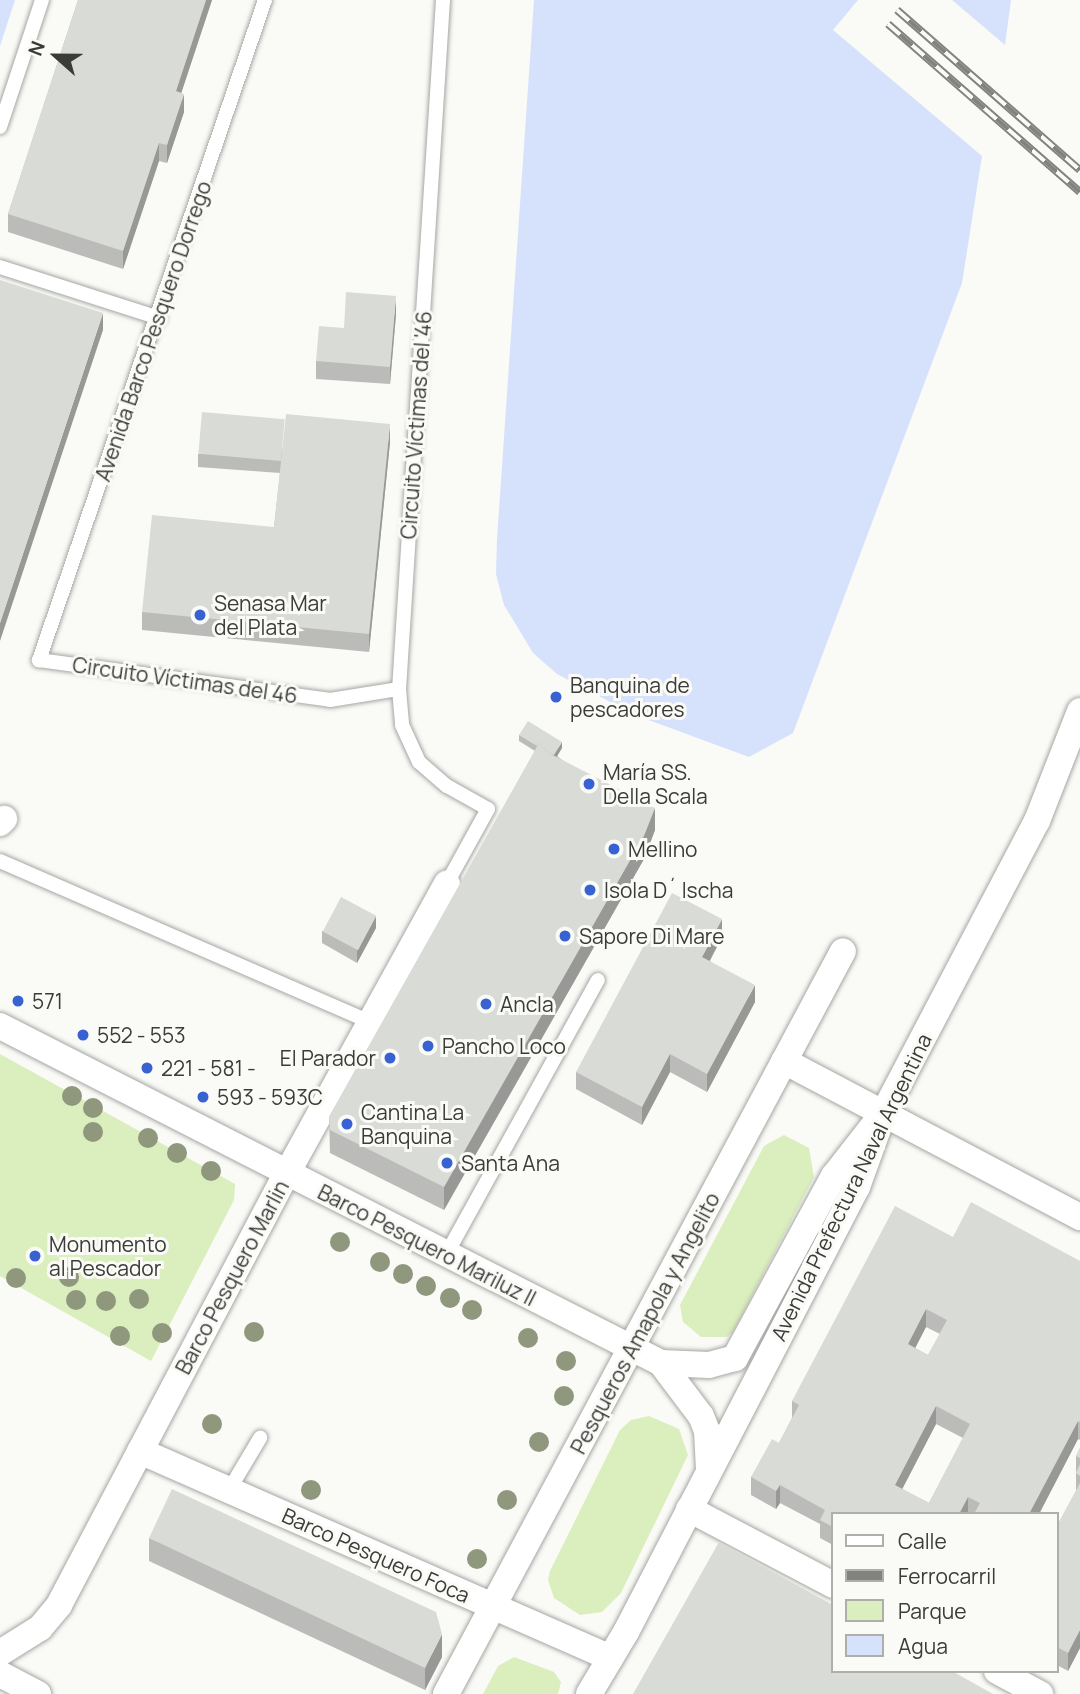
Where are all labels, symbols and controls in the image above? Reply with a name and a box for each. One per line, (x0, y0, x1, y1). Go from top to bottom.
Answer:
north arrow (21, 21, 91, 91)
text: N (22, 37, 51, 60)
street label: Avenida Barco Pesquero Dorrego (90, 178, 216, 484)
street label: Circuito Víctimas del '46 (395, 310, 437, 540)
place label: Senasa Mar del Plata (214, 590, 327, 640)
marker: Senasa Mar del Plata (192, 607, 208, 623)
street label: Circuito Víctimas del 46 (71, 652, 299, 708)
place label: Banquina de pescadores (570, 672, 690, 722)
marker: Banquina de pescadores (548, 689, 564, 705)
place label: María SS. Della Scala (603, 759, 708, 809)
marker: María SS. Della Scala (581, 776, 597, 792)
place label: Mellino (628, 836, 697, 862)
marker: Mellino (606, 841, 622, 857)
place label: Isola D´ Ischa (604, 877, 733, 903)
marker: Isola D´ Ischa (582, 882, 598, 898)
place label: Sapore Di Mare (579, 923, 724, 949)
marker: Sapore Di Mare (557, 928, 573, 944)
place label: 571 (32, 988, 63, 1014)
place label: Ancla (500, 991, 554, 1017)
marker: 571 (10, 993, 26, 1009)
marker: Ancla (478, 996, 494, 1012)
place label: 552 - 553 (97, 1022, 186, 1048)
marker: 552 - 553 (75, 1027, 91, 1043)
street label: Avenida Prefectura Naval Argentina (765, 1029, 937, 1345)
place label: Pancho Loco (442, 1033, 566, 1059)
marker: Pancho Loco (420, 1038, 436, 1054)
place label: El Parador (280, 1045, 376, 1071)
marker: El Parador (382, 1050, 398, 1066)
place label: 221 - 581 - (161, 1055, 256, 1081)
marker: 221 - 581 - (139, 1060, 155, 1076)
place label: 593 - 593C (217, 1084, 323, 1110)
marker: 593 - 593C (195, 1089, 211, 1105)
place label: Cantina La Banquina (361, 1099, 464, 1149)
marker: Cantina La Banquina (339, 1116, 355, 1132)
place label: Santa Ana (461, 1150, 560, 1176)
marker: Santa Ana (439, 1155, 455, 1171)
street label: Barco Pesquero Marlin (170, 1176, 294, 1378)
street label: Barco Pesquero Mariluz II (314, 1179, 540, 1311)
street label: Pesqueros Amapola y Angelito (565, 1188, 725, 1458)
place label: Monumento al Pescador (49, 1231, 167, 1281)
marker: Monumento al Pescador (27, 1248, 43, 1264)
street label: Barco Pesquero Foca (278, 1502, 474, 1608)
legend (832, 1512, 1059, 1673)
text: Calle (898, 1527, 947, 1555)
text: Ferrocarril (898, 1562, 996, 1590)
text: Parque (898, 1597, 967, 1625)
text: Agua (898, 1632, 948, 1660)

